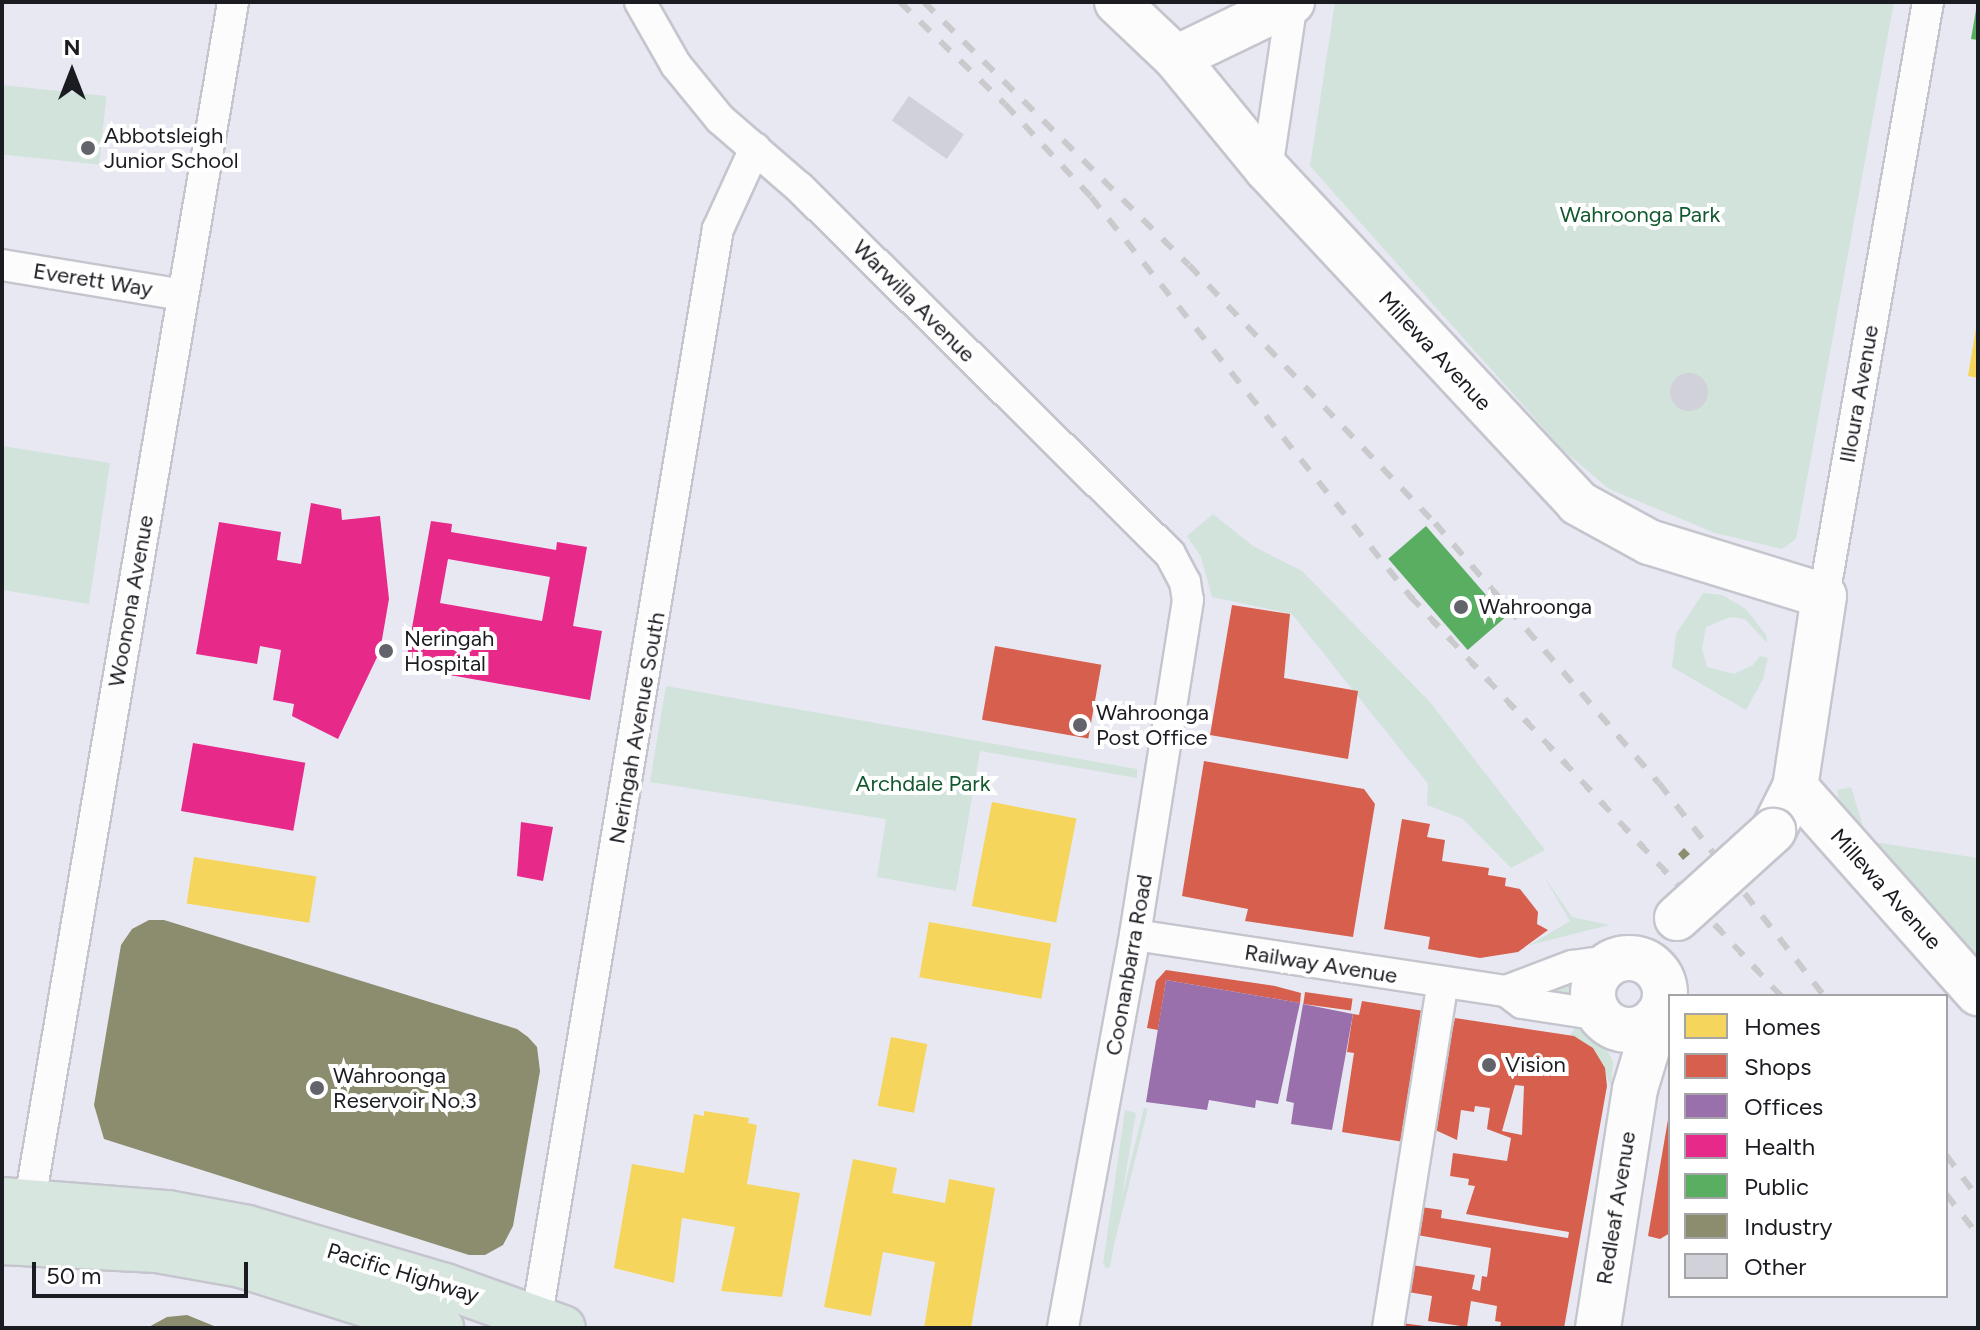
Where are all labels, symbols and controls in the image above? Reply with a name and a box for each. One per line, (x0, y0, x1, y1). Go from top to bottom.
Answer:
north arrow (32, 32, 112, 112)
text: N (63, 34, 81, 61)
place label: Abbotsleigh Junior School (104, 122, 239, 174)
marker: Abbotsleigh Junior School (79, 139, 97, 157)
park label: Wahroonga Park (1560, 202, 1720, 228)
street label: Warwilla Avenue (847, 234, 981, 368)
street label: Everett Way (31, 258, 155, 302)
street label: Millewa Avenue (1373, 286, 1497, 416)
street label: Illoura Avenue (1834, 323, 1884, 465)
street label: Woonona Avenue (103, 513, 159, 689)
place label: Wahroonga (1479, 594, 1592, 620)
marker: Wahroonga (1450, 596, 1472, 618)
street label: Neringah Avenue South (604, 610, 670, 846)
place label: Neringah Hospital (404, 625, 494, 676)
marker: Neringah Hospital (375, 640, 397, 662)
place label: Wahroonga Post Office (1096, 699, 1209, 750)
marker: Wahroonga Post Office (1071, 716, 1089, 734)
park label: Archdale Park (856, 771, 990, 797)
street label: Millewa Avenue (1825, 823, 1947, 955)
street label: Coonanbarra Road (1100, 872, 1158, 1058)
street label: Railway Avenue (1243, 939, 1399, 989)
legend (1668, 994, 1948, 1298)
text: Homes (1744, 1012, 1821, 1041)
place label: Vision (1505, 1052, 1566, 1078)
text: Shops (1744, 1052, 1811, 1081)
marker: Vision (1480, 1056, 1498, 1074)
place label: Wahroonga Reservoir No.3 (333, 1062, 477, 1114)
marker: Wahroonga Reservoir No.3 (308, 1079, 326, 1097)
text: Offices (1744, 1092, 1823, 1121)
street label: Redleaf Avenue (1591, 1130, 1641, 1286)
text: Health (1744, 1132, 1815, 1161)
text: Public (1744, 1172, 1809, 1201)
text: Industry (1744, 1212, 1832, 1241)
street label: Pacific Highway (324, 1237, 482, 1309)
scale bar (36, 1246, 252, 1296)
text: Other (1744, 1252, 1806, 1281)
text: 50 m (46, 1261, 102, 1290)

